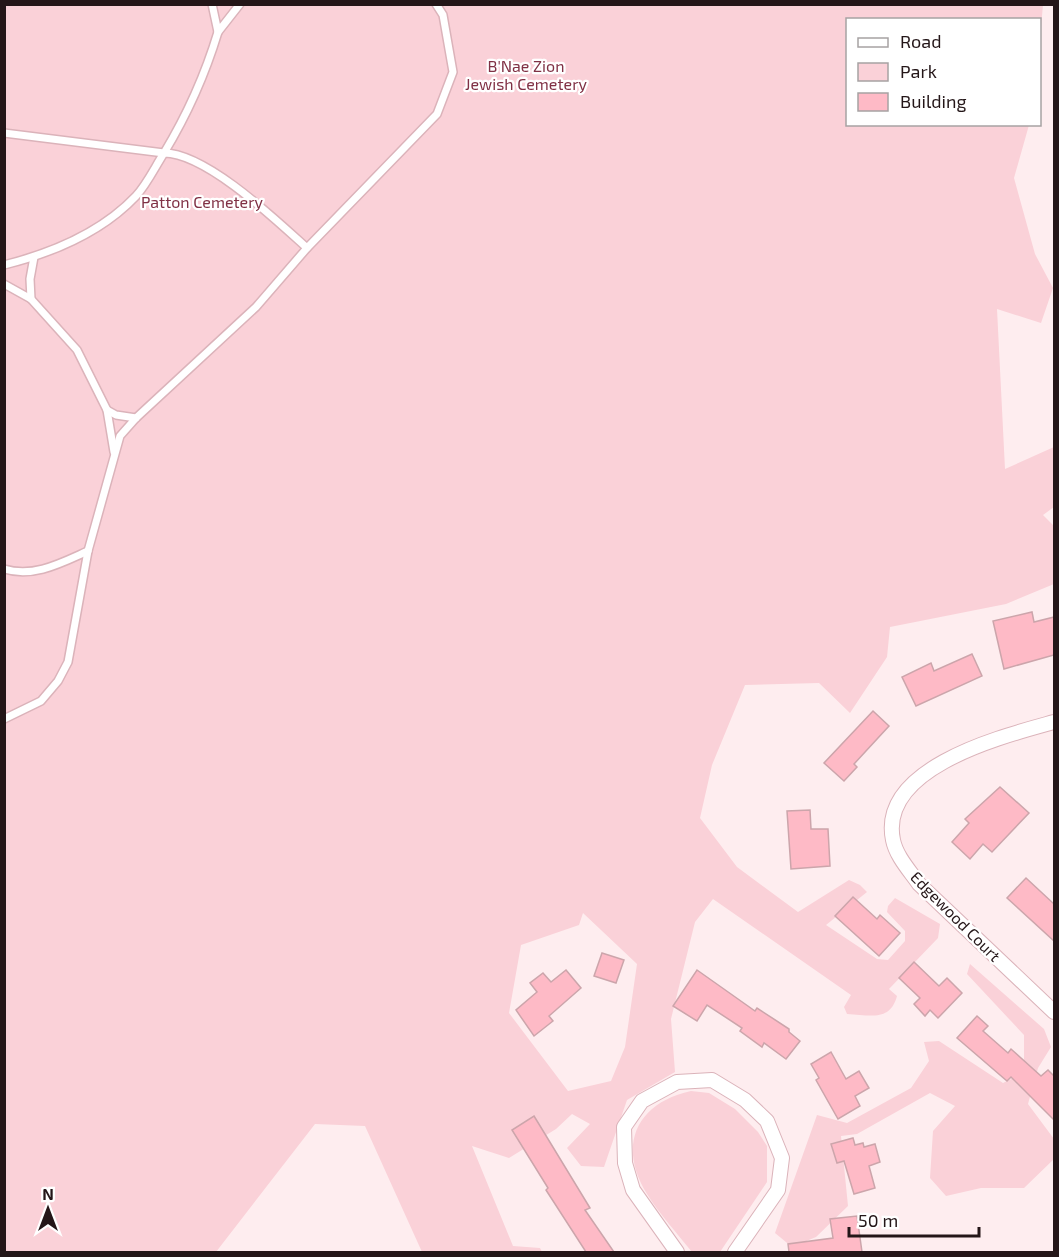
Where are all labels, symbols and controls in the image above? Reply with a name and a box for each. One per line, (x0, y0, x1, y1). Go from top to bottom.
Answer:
legend (846, 18, 1041, 126)
text: Road (900, 30, 941, 52)
park label: B'Nae Zion Jewish Cemetery (465, 56, 588, 93)
text: Park (900, 60, 937, 82)
text: Building (900, 90, 967, 112)
park label: Patton Cemetery (141, 192, 264, 211)
street label: Edgewood Court (907, 867, 1005, 965)
north arrow (18, 1179, 78, 1239)
text: N (42, 1184, 54, 1203)
scale bar (849, 1200, 980, 1238)
text: 50 m (858, 1209, 898, 1231)

